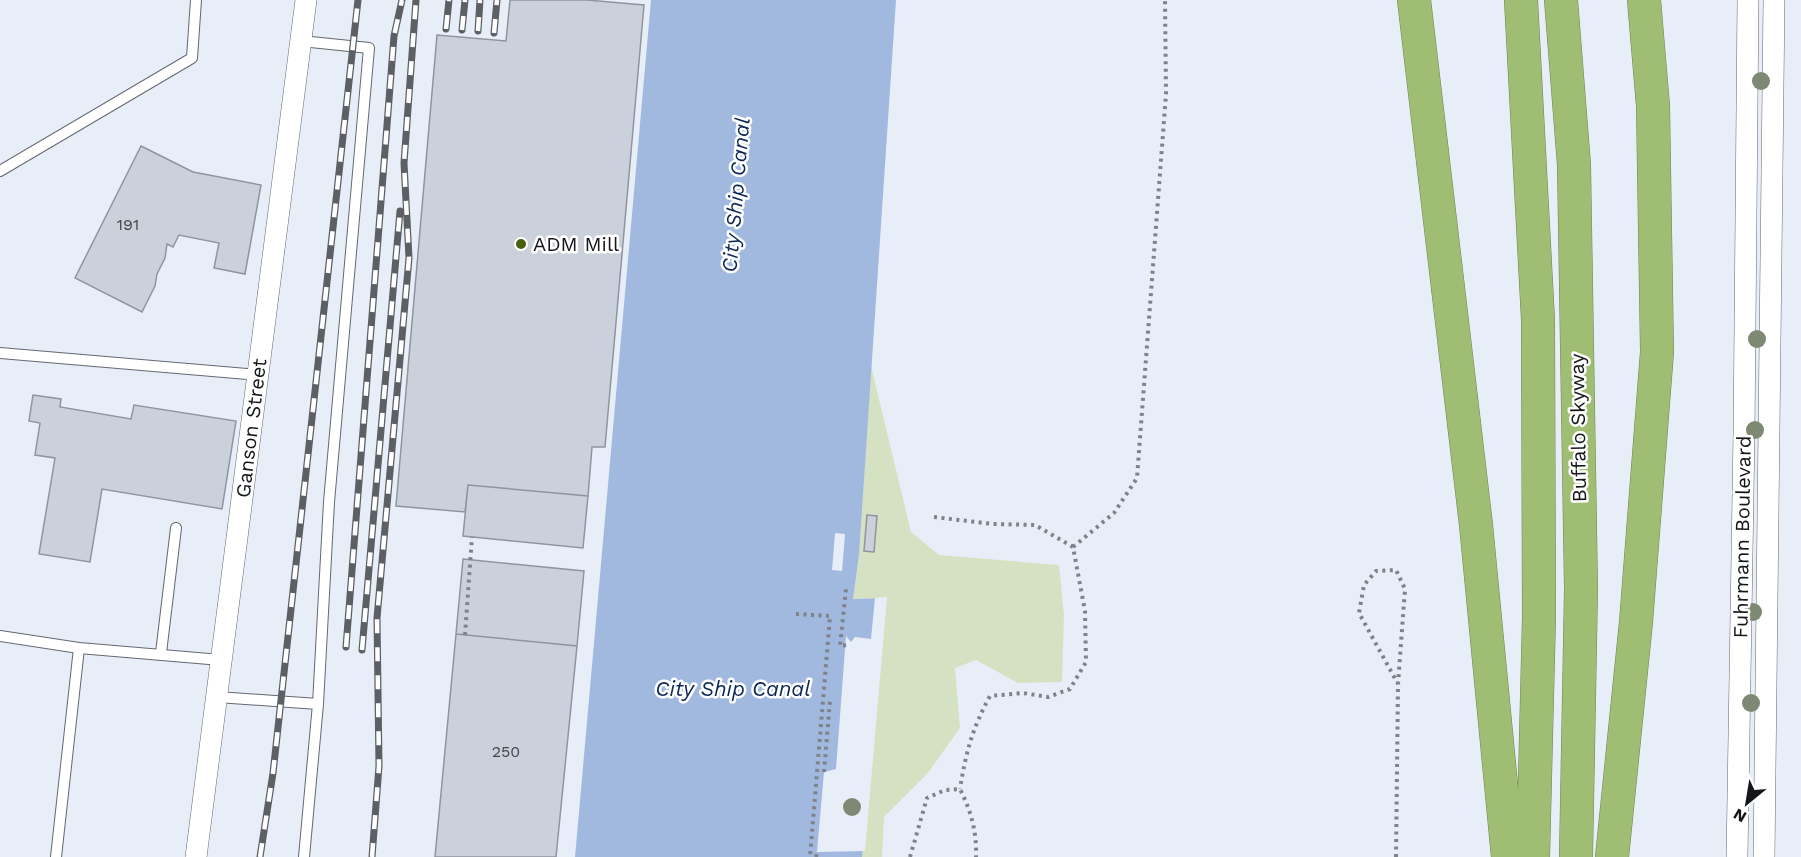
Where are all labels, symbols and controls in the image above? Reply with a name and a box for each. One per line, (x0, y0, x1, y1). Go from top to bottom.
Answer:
water label: City Ship Canal (716, 116, 755, 273)
house number: 191 (117, 215, 139, 234)
place label: ADM Mill (533, 232, 619, 256)
marker: ADM Mill (514, 237, 528, 251)
street label: Buffalo Skyway (1565, 353, 1591, 503)
street label: Ganson Street (231, 356, 272, 499)
street label: Fuhrmann Boulevard (1728, 435, 1756, 639)
water label: City Ship Canal (655, 676, 811, 701)
house number: 250 (492, 742, 520, 761)
north arrow (1717, 773, 1777, 833)
text: N (1730, 804, 1750, 827)

